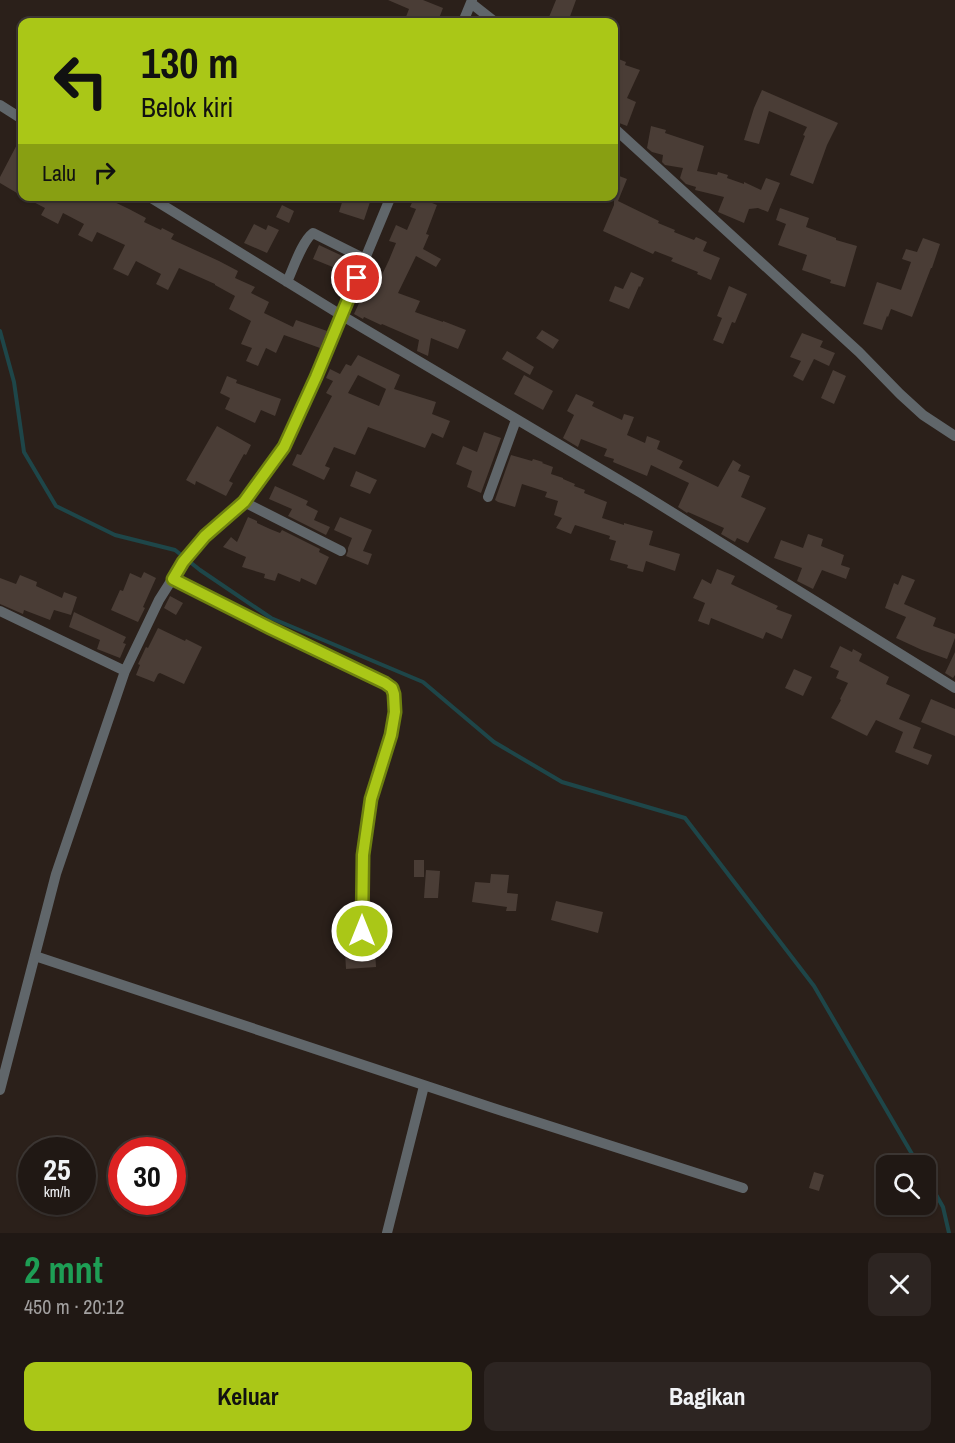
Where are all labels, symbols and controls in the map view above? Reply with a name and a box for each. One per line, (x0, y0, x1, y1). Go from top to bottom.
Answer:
text: 130 m (141, 35, 239, 91)
icon: left (42, 42, 120, 120)
text: Belok kiri (141, 89, 233, 125)
icon: right (88, 156, 121, 189)
text: Lalu (42, 158, 76, 188)
pin (331, 252, 382, 303)
icon: arrive (340, 261, 373, 294)
position arrow (330, 899, 394, 963)
speed limit sign: 30 (108, 1137, 186, 1215)
text: 25 (43, 1149, 71, 1189)
map controls (876, 1155, 936, 1215)
button: search (876, 1155, 936, 1215)
text: km/h (44, 1181, 70, 1202)
text: 2 mnt (24, 1246, 103, 1294)
button: close (868, 1253, 931, 1316)
text: 450 m · 20:12 (24, 1293, 124, 1320)
button: Keluar (24, 1362, 472, 1431)
button: Bagikan (484, 1362, 931, 1431)

